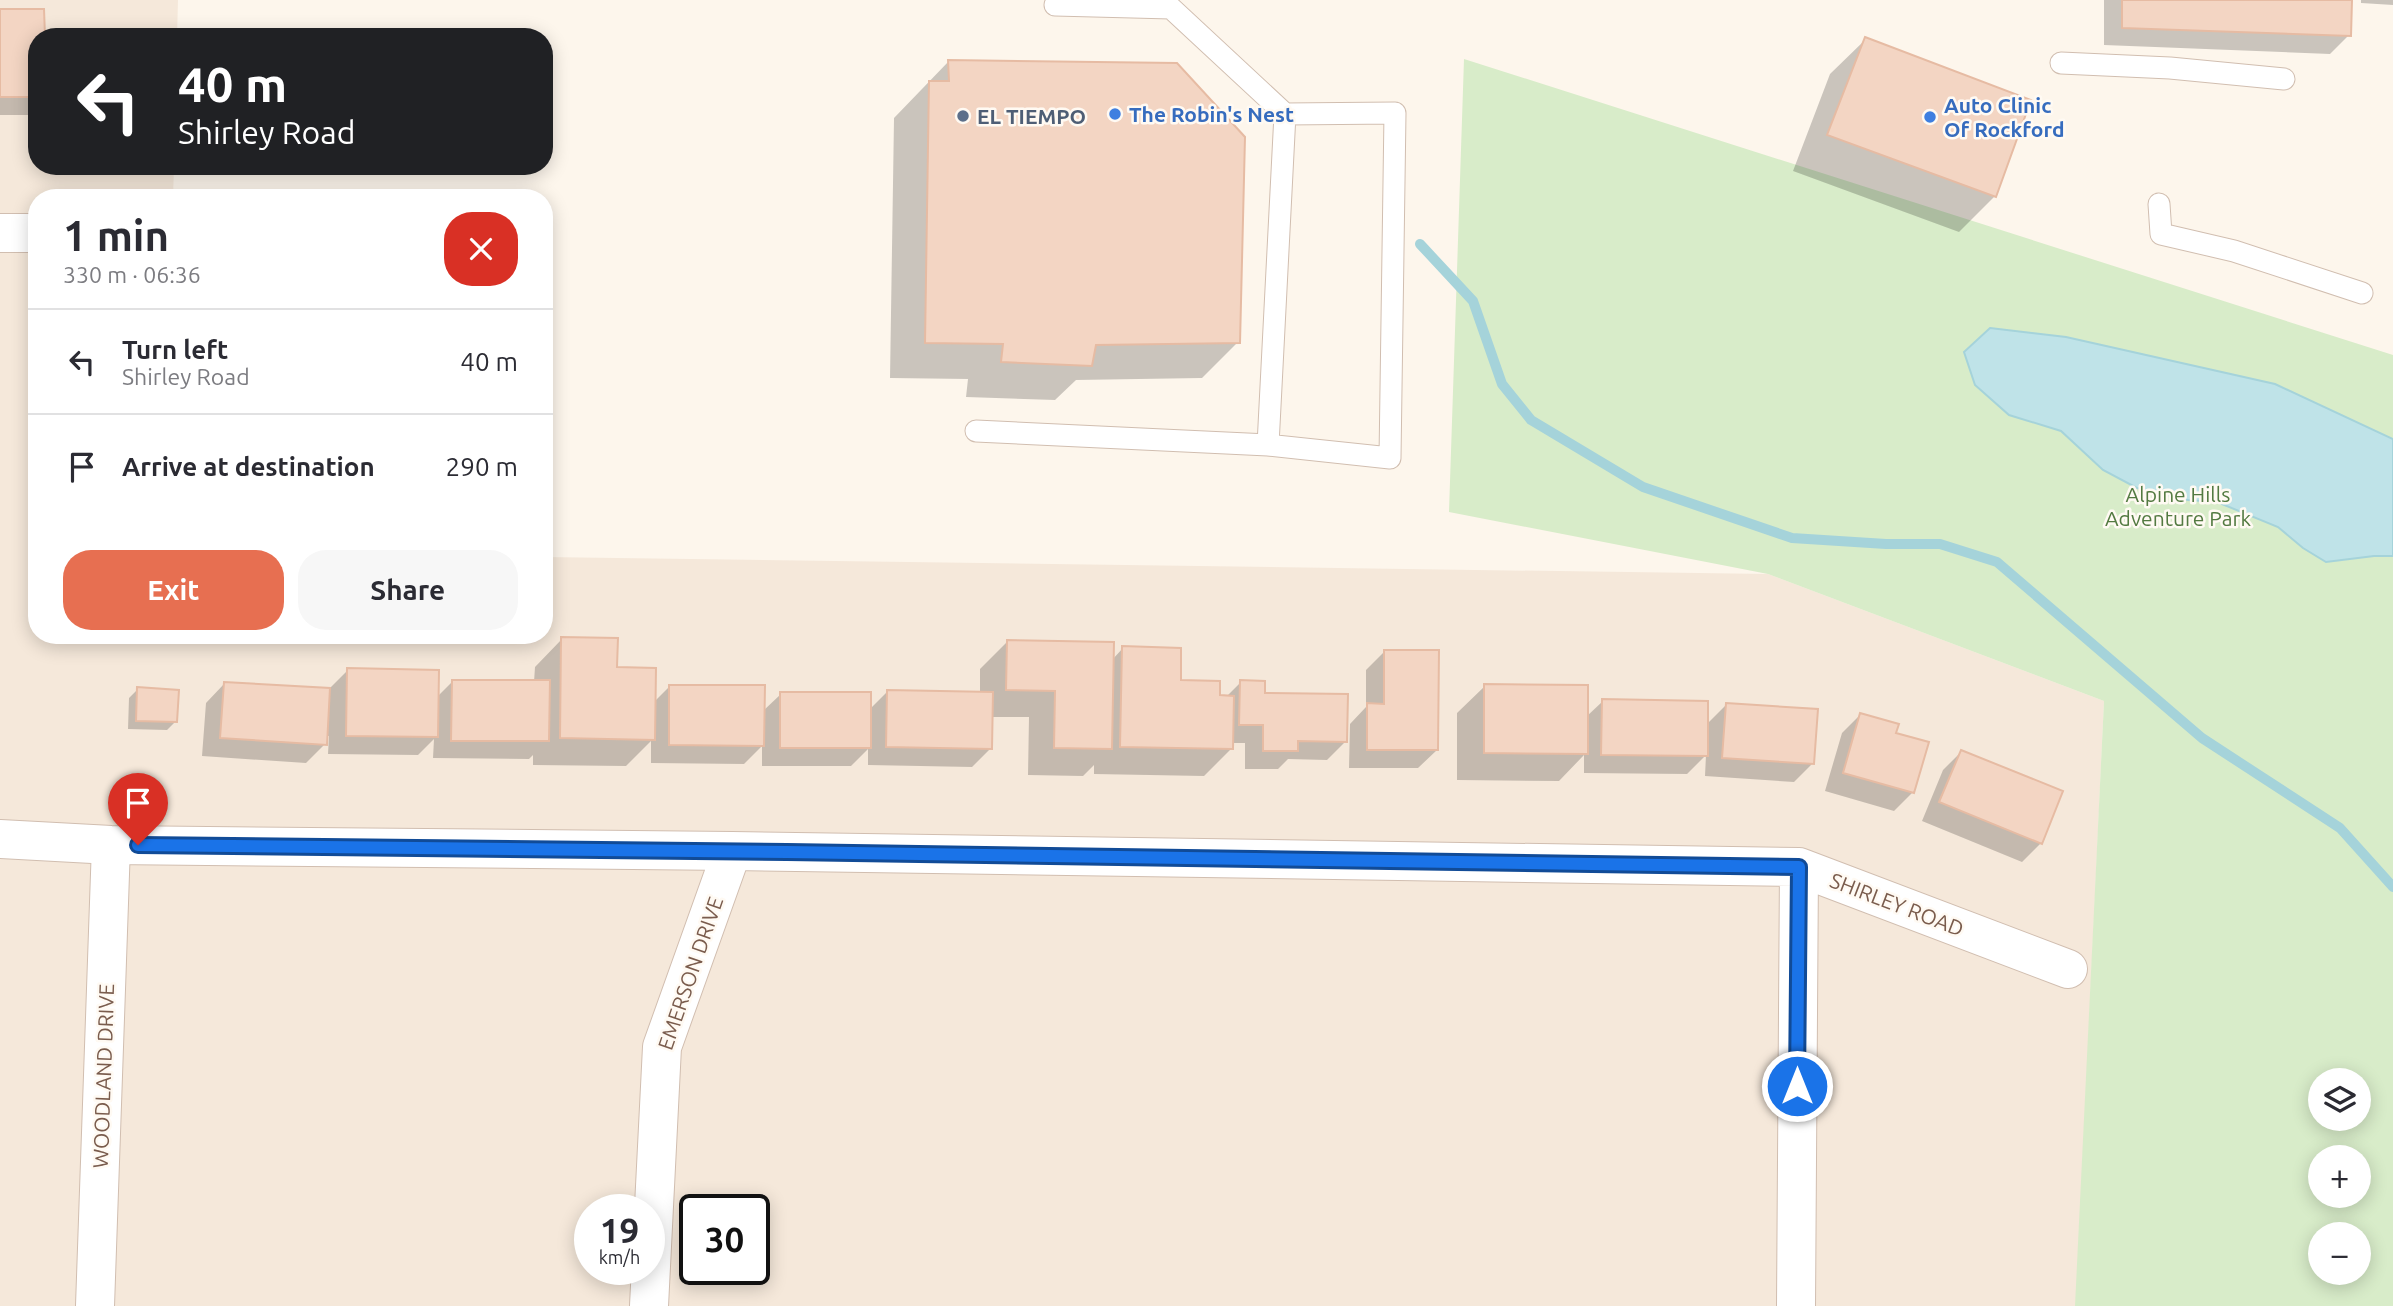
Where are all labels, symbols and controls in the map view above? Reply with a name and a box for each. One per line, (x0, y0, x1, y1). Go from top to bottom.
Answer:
icon: left (63, 56, 154, 147)
text: 40 m (178, 56, 287, 111)
place label: Auto Clinic Of Rockford (1944, 93, 2064, 141)
place label: The Robin's Nest (1129, 102, 1294, 126)
place label: EL TIEMPO (977, 104, 1086, 128)
marker: The Robin's Nest (1107, 106, 1123, 122)
marker: EL TIEMPO (955, 108, 971, 124)
marker: Auto Clinic Of Rockford (1922, 109, 1938, 125)
text: Shirley Road (178, 114, 356, 150)
text: 1 min (63, 212, 169, 259)
button: close (444, 212, 518, 286)
text: 330 m · 06:36 (63, 262, 201, 287)
text: Turn left (122, 335, 228, 364)
icon: left (63, 343, 101, 381)
text: 40 m (460, 347, 518, 376)
text: Shirley Road (122, 364, 250, 389)
icon: arrive (63, 448, 101, 486)
text: Arrive at destination (122, 452, 375, 481)
text: 290 m (446, 452, 518, 481)
park label: Alpine Hills Adventure Park (2105, 482, 2251, 530)
button: Exit (63, 550, 284, 630)
button: Share (298, 550, 518, 630)
pin (108, 773, 168, 845)
icon: arrive (119, 784, 157, 822)
street label: SHIRLEY ROAD (1827, 867, 1967, 941)
street label: EMERSON DRIVE (653, 893, 727, 1053)
street label: WOODLAND DRIVE (88, 983, 118, 1169)
position arrow (1760, 1049, 1834, 1123)
map controls (2308, 1068, 2371, 1285)
button: layers (2308, 1068, 2371, 1131)
button: + (2308, 1145, 2371, 1208)
speed limit sign: 30 (679, 1194, 770, 1285)
text: 19 (600, 1210, 639, 1250)
button: − (2308, 1222, 2371, 1285)
text: km/h (599, 1247, 640, 1267)

